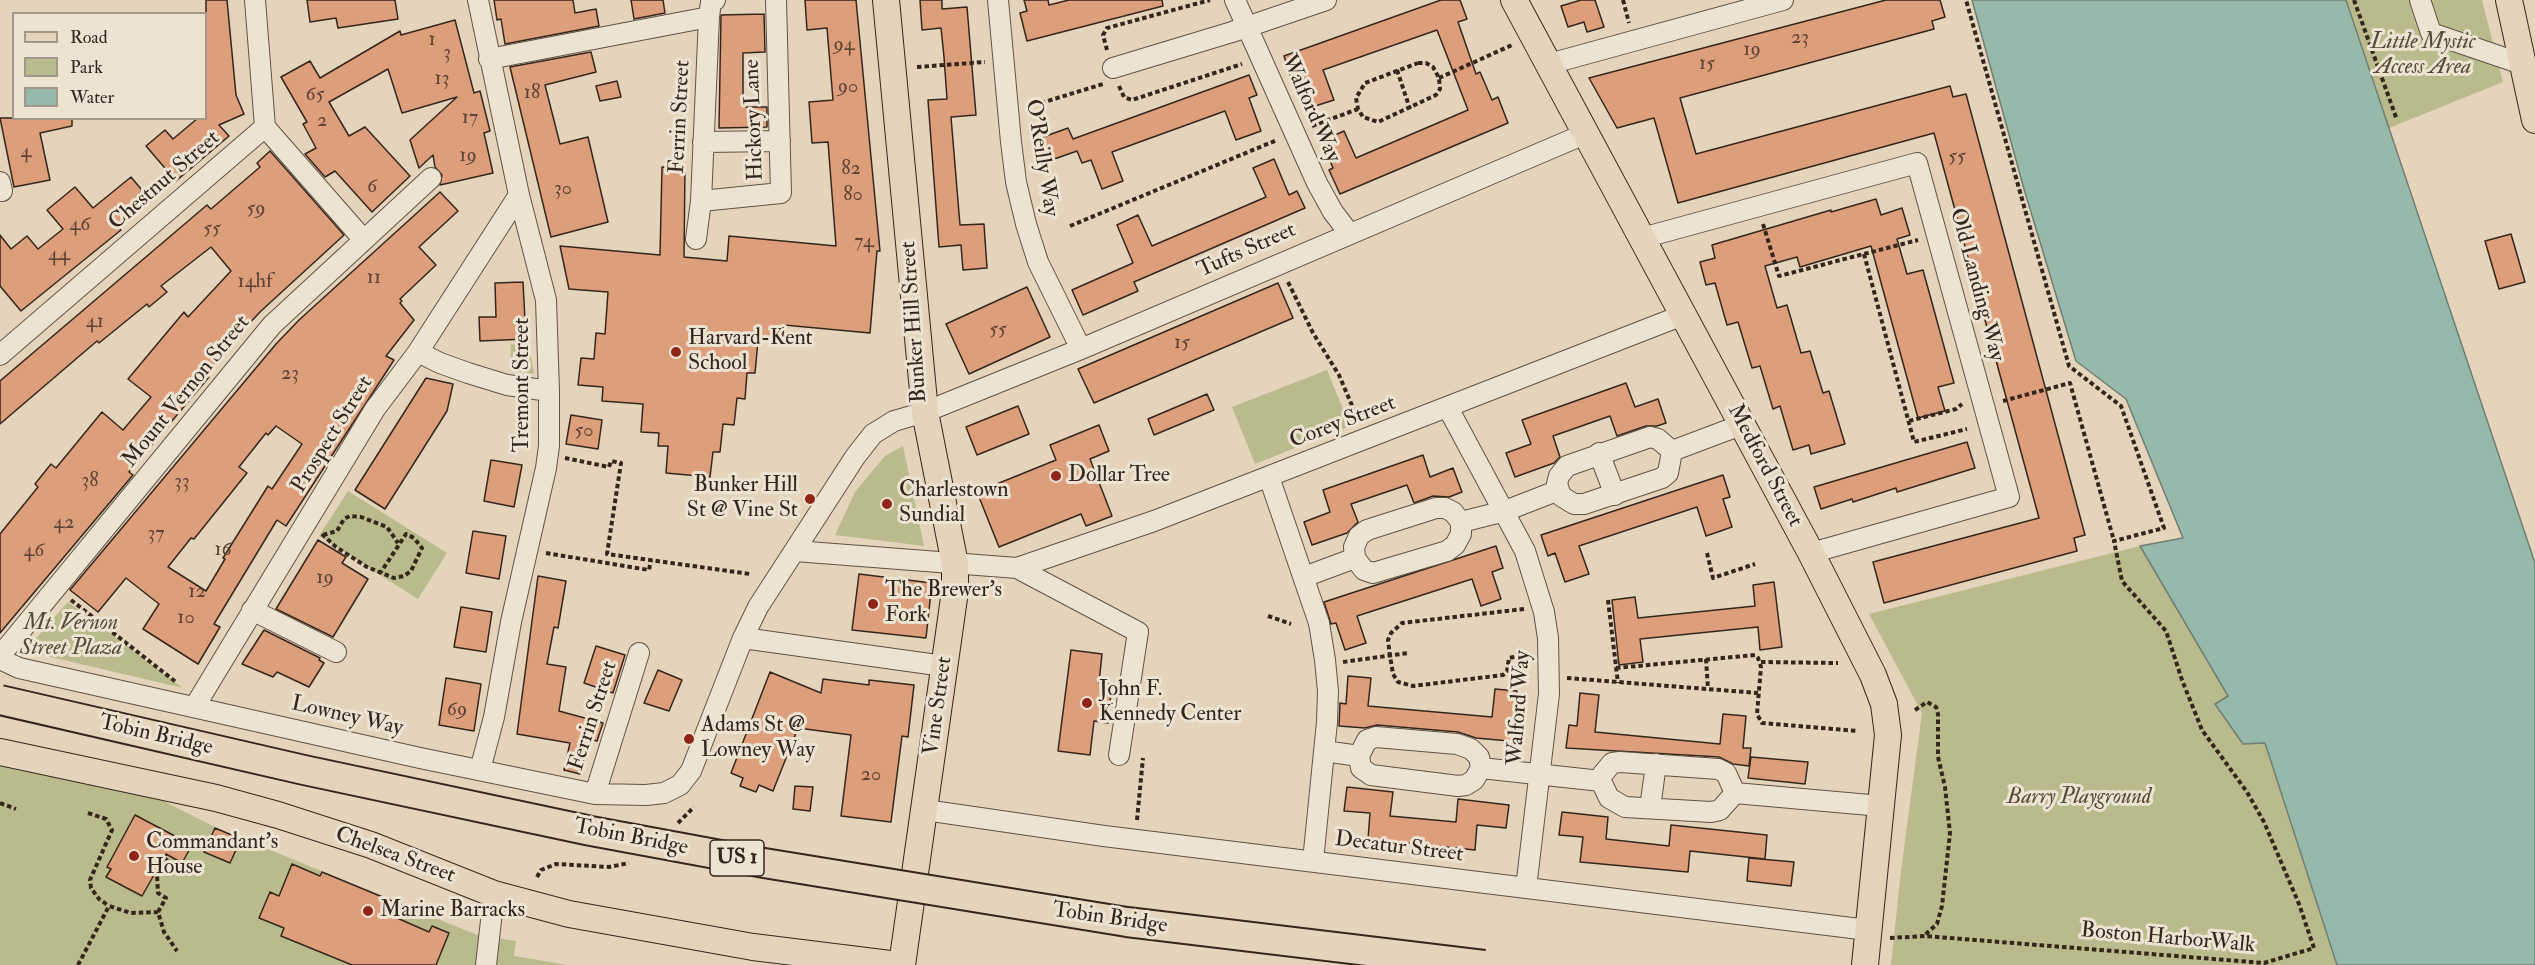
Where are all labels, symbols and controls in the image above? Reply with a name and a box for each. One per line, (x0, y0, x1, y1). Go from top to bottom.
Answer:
legend (12, 12, 207, 120)
text: Road (70, 26, 108, 49)
house number: 23 (1791, 27, 1809, 51)
house number: 1 (428, 29, 436, 53)
park label: Little Mystic Access Area (2370, 30, 2476, 82)
house number: 94 (833, 34, 855, 58)
house number: 19 (1743, 39, 1761, 63)
house number: 3 (443, 42, 451, 66)
street label: Walford Way (1275, 51, 1345, 167)
house number: 15 (1699, 53, 1715, 77)
text: Park (70, 56, 103, 79)
street label: Hickory Lane (740, 59, 770, 181)
street label: Ferrin Street (665, 60, 697, 174)
house number: 13 (435, 68, 449, 92)
house number: 90 (838, 76, 858, 100)
house number: 18 (524, 82, 540, 106)
house number: 65 (306, 84, 324, 108)
text: Water (70, 86, 114, 109)
street label: O'Reilly Way (1019, 97, 1063, 219)
house number: 17 (462, 107, 478, 131)
house number: 2 (317, 110, 327, 134)
street label: Chestnut Street (104, 126, 226, 236)
house number: 4 (21, 141, 31, 165)
house number: 19 (459, 145, 477, 169)
house number: 55 (1948, 146, 1966, 170)
house number: 82 (841, 158, 861, 182)
house number: 6 (367, 176, 377, 200)
house number: 30 (554, 178, 572, 202)
house number: 80 (843, 184, 863, 208)
house number: 59 (246, 198, 266, 222)
street label: Old Landing Way (1943, 206, 2009, 364)
house number: 46 (70, 214, 90, 238)
house number: 55 (203, 218, 221, 242)
street label: Tufts Street (1194, 218, 1300, 284)
house number: 74 (854, 231, 874, 255)
street label: Bunker Hill Street (896, 240, 934, 404)
house number: 44 (48, 244, 70, 268)
house number: 11 (367, 267, 381, 291)
house number: 14hf (238, 271, 272, 295)
house number: 41 (86, 311, 104, 335)
street label: Mount Vernon Street (118, 311, 256, 473)
street label: Tremont Street (510, 318, 536, 452)
house number: 55 (989, 319, 1007, 343)
place label: Harvard-Kent School (688, 326, 813, 378)
house number: 15 (1174, 332, 1190, 356)
marker: Harvard-Kent School (669, 345, 683, 359)
house number: 23 (281, 363, 299, 387)
street label: Prospect Street (287, 372, 379, 498)
street label: Corey Street (1286, 391, 1400, 455)
street label: Medford Street (1721, 400, 1807, 532)
house number: 50 (575, 420, 593, 444)
place label: Dollar Tree (1068, 463, 1170, 489)
marker: Dollar Tree (1049, 469, 1063, 483)
house number: 38 (81, 470, 99, 494)
house number: 33 (174, 471, 190, 495)
place label: Bunker Hill St @ Vine St (687, 473, 798, 524)
place label: Charlestown Sundial (899, 478, 1009, 530)
marker: Bunker Hill St @ Vine St (803, 492, 817, 506)
marker: Charlestown Sundial (880, 497, 894, 511)
house number: 42 (54, 512, 74, 536)
house number: 37 (148, 523, 164, 547)
house number: 16 (214, 539, 232, 563)
house number: 46 (24, 540, 44, 564)
house number: 19 (316, 567, 334, 591)
place label: The Brewer's Fork (885, 578, 1002, 630)
house number: 12 (188, 581, 206, 605)
marker: The Brewer's Fork (866, 597, 880, 611)
house number: 10 (177, 607, 195, 631)
park label: Mt. Vernon Street Plaza (20, 611, 122, 662)
street label: Walford Way (1503, 650, 1537, 766)
street label: Vine Street (919, 655, 959, 757)
street label: Ferrin Street (564, 658, 624, 774)
place label: John F. Kennedy Center (1099, 677, 1241, 728)
street label: Lowney Way (289, 691, 405, 743)
marker: John F. Kennedy Center (1080, 696, 1094, 710)
house number: 69 (447, 699, 467, 723)
street label: Tobin Bridge (97, 710, 215, 762)
place label: Adams St @ Lowney Way (701, 713, 815, 764)
marker: Adams St @ Lowney Way (682, 732, 696, 746)
house number: 20 (861, 764, 881, 788)
park label: Barry Playground (2007, 785, 2151, 811)
street label: Tobin Bridge (572, 814, 690, 862)
street label: Chelsea Street (331, 822, 459, 890)
street label: Decatur Street (1333, 827, 1465, 869)
place label: Commandant's House (146, 830, 278, 882)
road number: US 1 (710, 840, 764, 876)
marker: Commandant's House (127, 849, 141, 863)
place label: Marine Barracks (380, 898, 525, 924)
street label: Tobin Bridge (1051, 898, 1169, 940)
marker: Marine Barracks (361, 904, 375, 918)
street label: Boston HarborWalk (2080, 918, 2256, 960)

